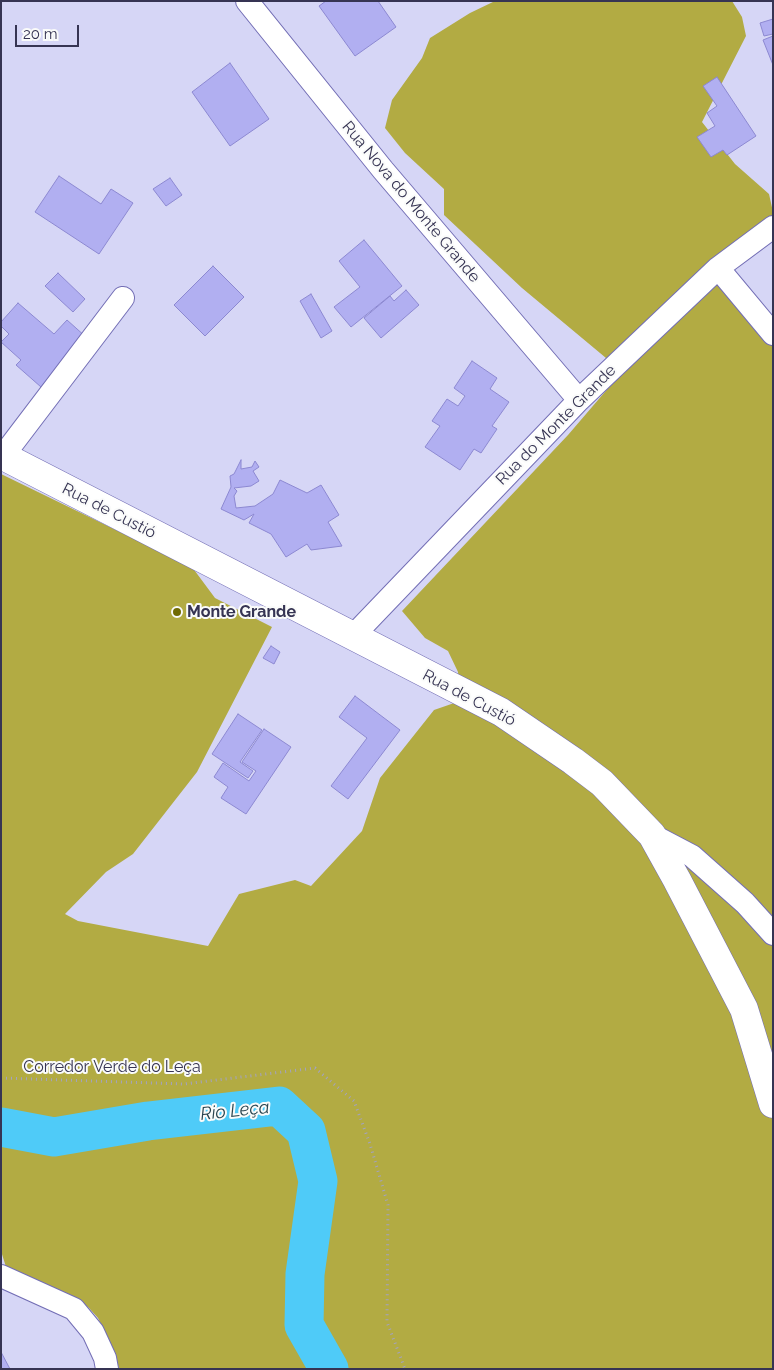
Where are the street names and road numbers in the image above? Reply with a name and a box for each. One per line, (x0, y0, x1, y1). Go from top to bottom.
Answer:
street label: Rua Nova do Monte Grande (338, 117, 484, 287)
street label: Rua do Monte Grande (492, 361, 620, 489)
street label: Rua de Custió (59, 479, 159, 543)
street label: Rua de Custió (419, 665, 519, 731)
street label: Corredor Verde do Leça (23, 1057, 201, 1077)

